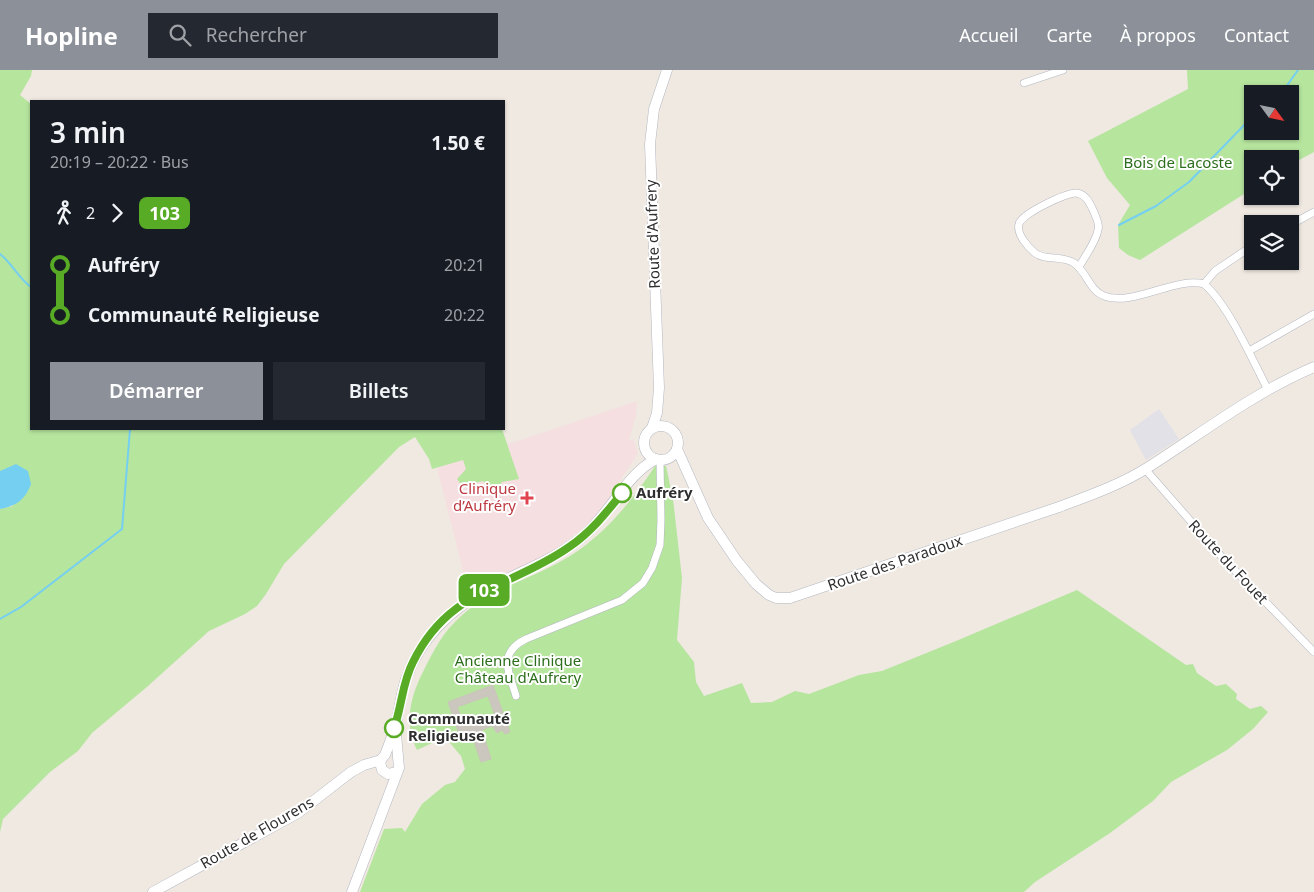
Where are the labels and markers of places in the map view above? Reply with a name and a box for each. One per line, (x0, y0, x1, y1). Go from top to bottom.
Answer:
place label: Clinique d’Aufréry (453, 478, 516, 515)
place label: Aufréry (636, 482, 693, 502)
marker: Aufréry (612, 483, 632, 503)
marker: Clinique d’Aufréry (520, 491, 534, 505)
place label: Communauté Religieuse (408, 708, 510, 745)
marker: Communauté Religieuse (384, 718, 404, 738)

